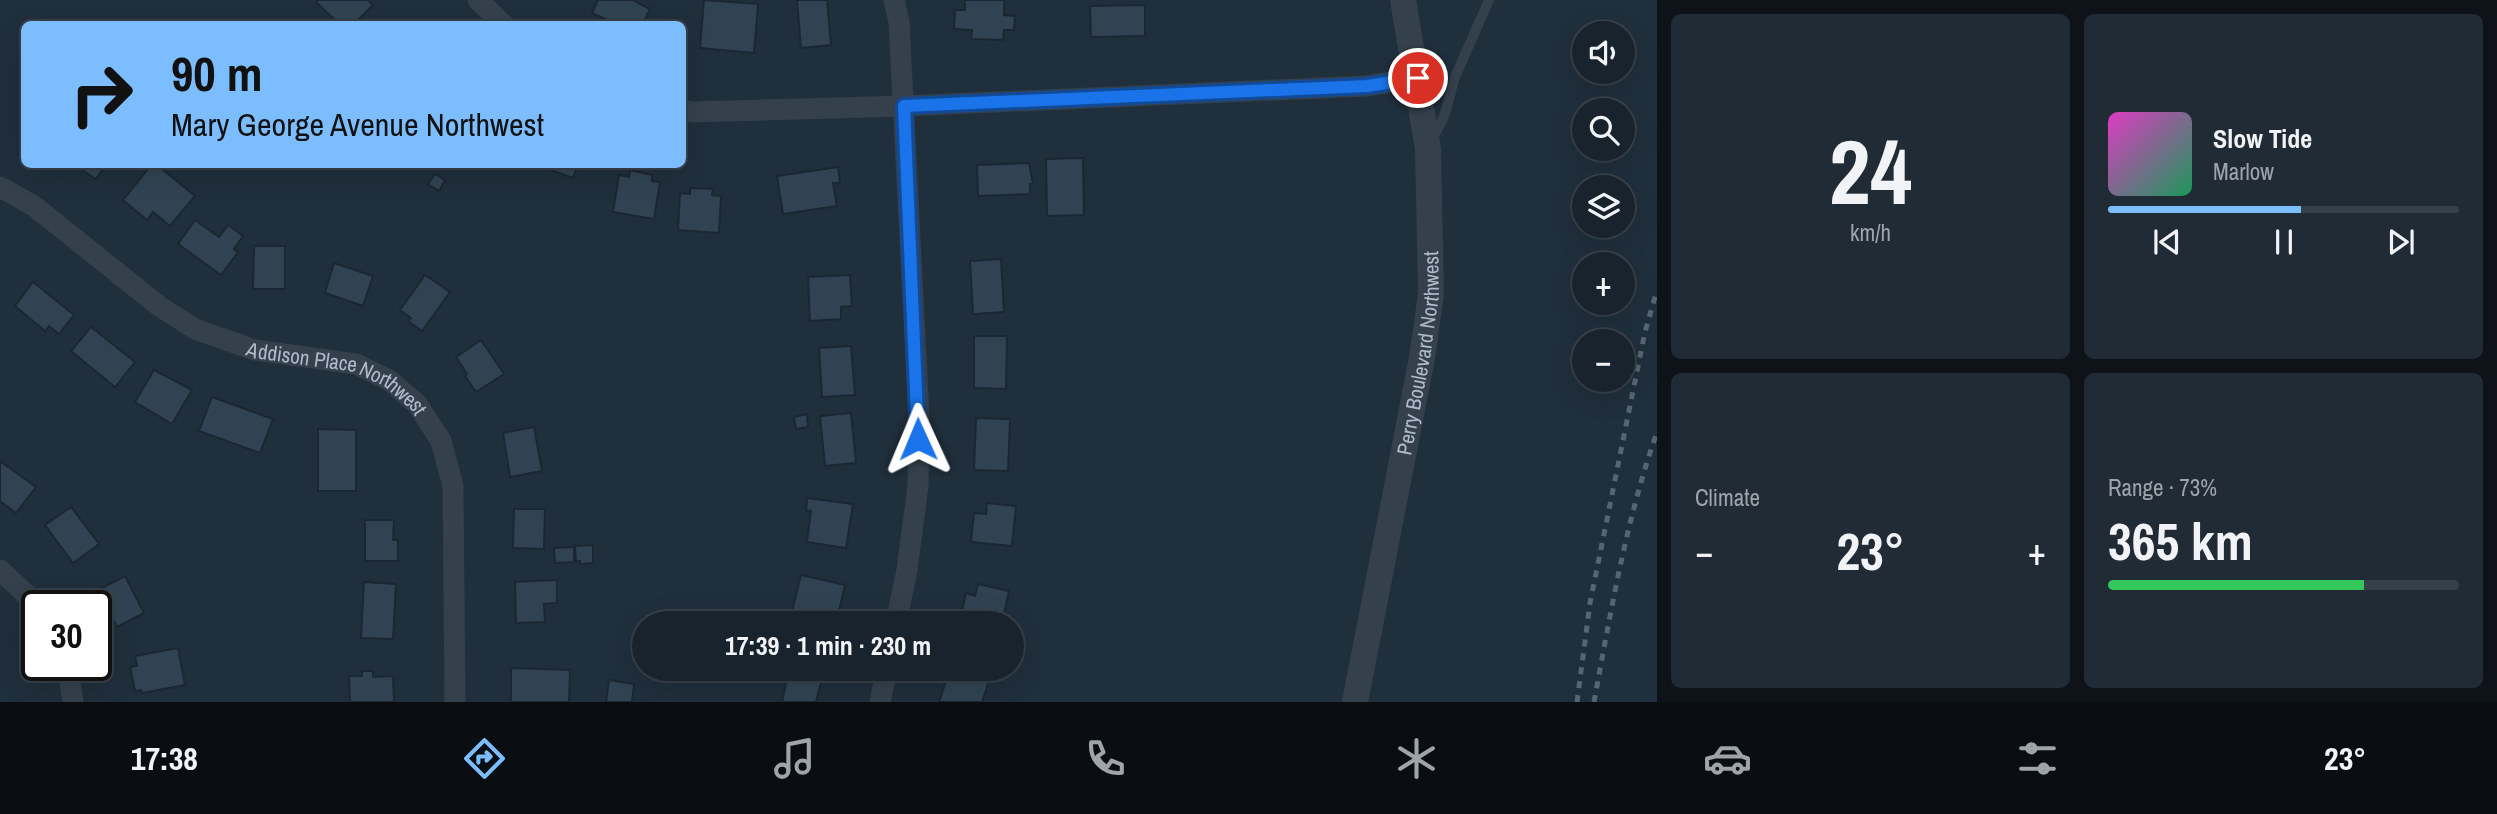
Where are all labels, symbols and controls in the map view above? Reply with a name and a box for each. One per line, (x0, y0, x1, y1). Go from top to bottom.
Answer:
map controls (1572, 21, 1635, 392)
button: sound (1572, 21, 1635, 84)
text: 90 m (171, 40, 263, 106)
pin (1388, 48, 1448, 108)
icon: right (56, 49, 147, 140)
icon: arrive (1399, 59, 1437, 97)
button: search (1572, 98, 1635, 161)
text: Mary George Avenue Northwest (171, 103, 544, 146)
text: 24 (1829, 110, 1912, 232)
text: Slow Tide (2213, 121, 2312, 156)
text: Marlow (2213, 156, 2274, 187)
button: layers (1572, 175, 1635, 238)
text: km/h (1850, 217, 1891, 248)
icon: previous (2148, 223, 2186, 261)
icon: pause (2265, 223, 2303, 261)
icon: next (2382, 223, 2420, 261)
street label: Perry Boulevard Northwest (1389, 251, 1446, 457)
button: + (1572, 252, 1635, 315)
button: − (1572, 329, 1635, 392)
street label: Addison Place Northwest (242, 333, 435, 420)
position arrow (881, 402, 955, 476)
text: Range · 73% (2108, 472, 2217, 503)
text: Climate (1695, 482, 1760, 513)
text: 365 km (2108, 506, 2253, 576)
text: 23° (1836, 516, 1905, 586)
text: − (1695, 526, 1713, 577)
text: + (2028, 526, 2046, 577)
speed limit sign: 30 (21, 590, 112, 681)
text: 17:39 · 1 min · 230 m (725, 628, 931, 663)
icon: directions (460, 734, 509, 783)
icon: music (770, 734, 819, 783)
icon: phone (1081, 734, 1130, 783)
icon: climate (1392, 734, 1441, 783)
icon: car (1703, 734, 1752, 783)
icon: filters (2013, 734, 2062, 783)
text: 17:38 (131, 737, 198, 780)
text: 23° (2324, 737, 2366, 780)

